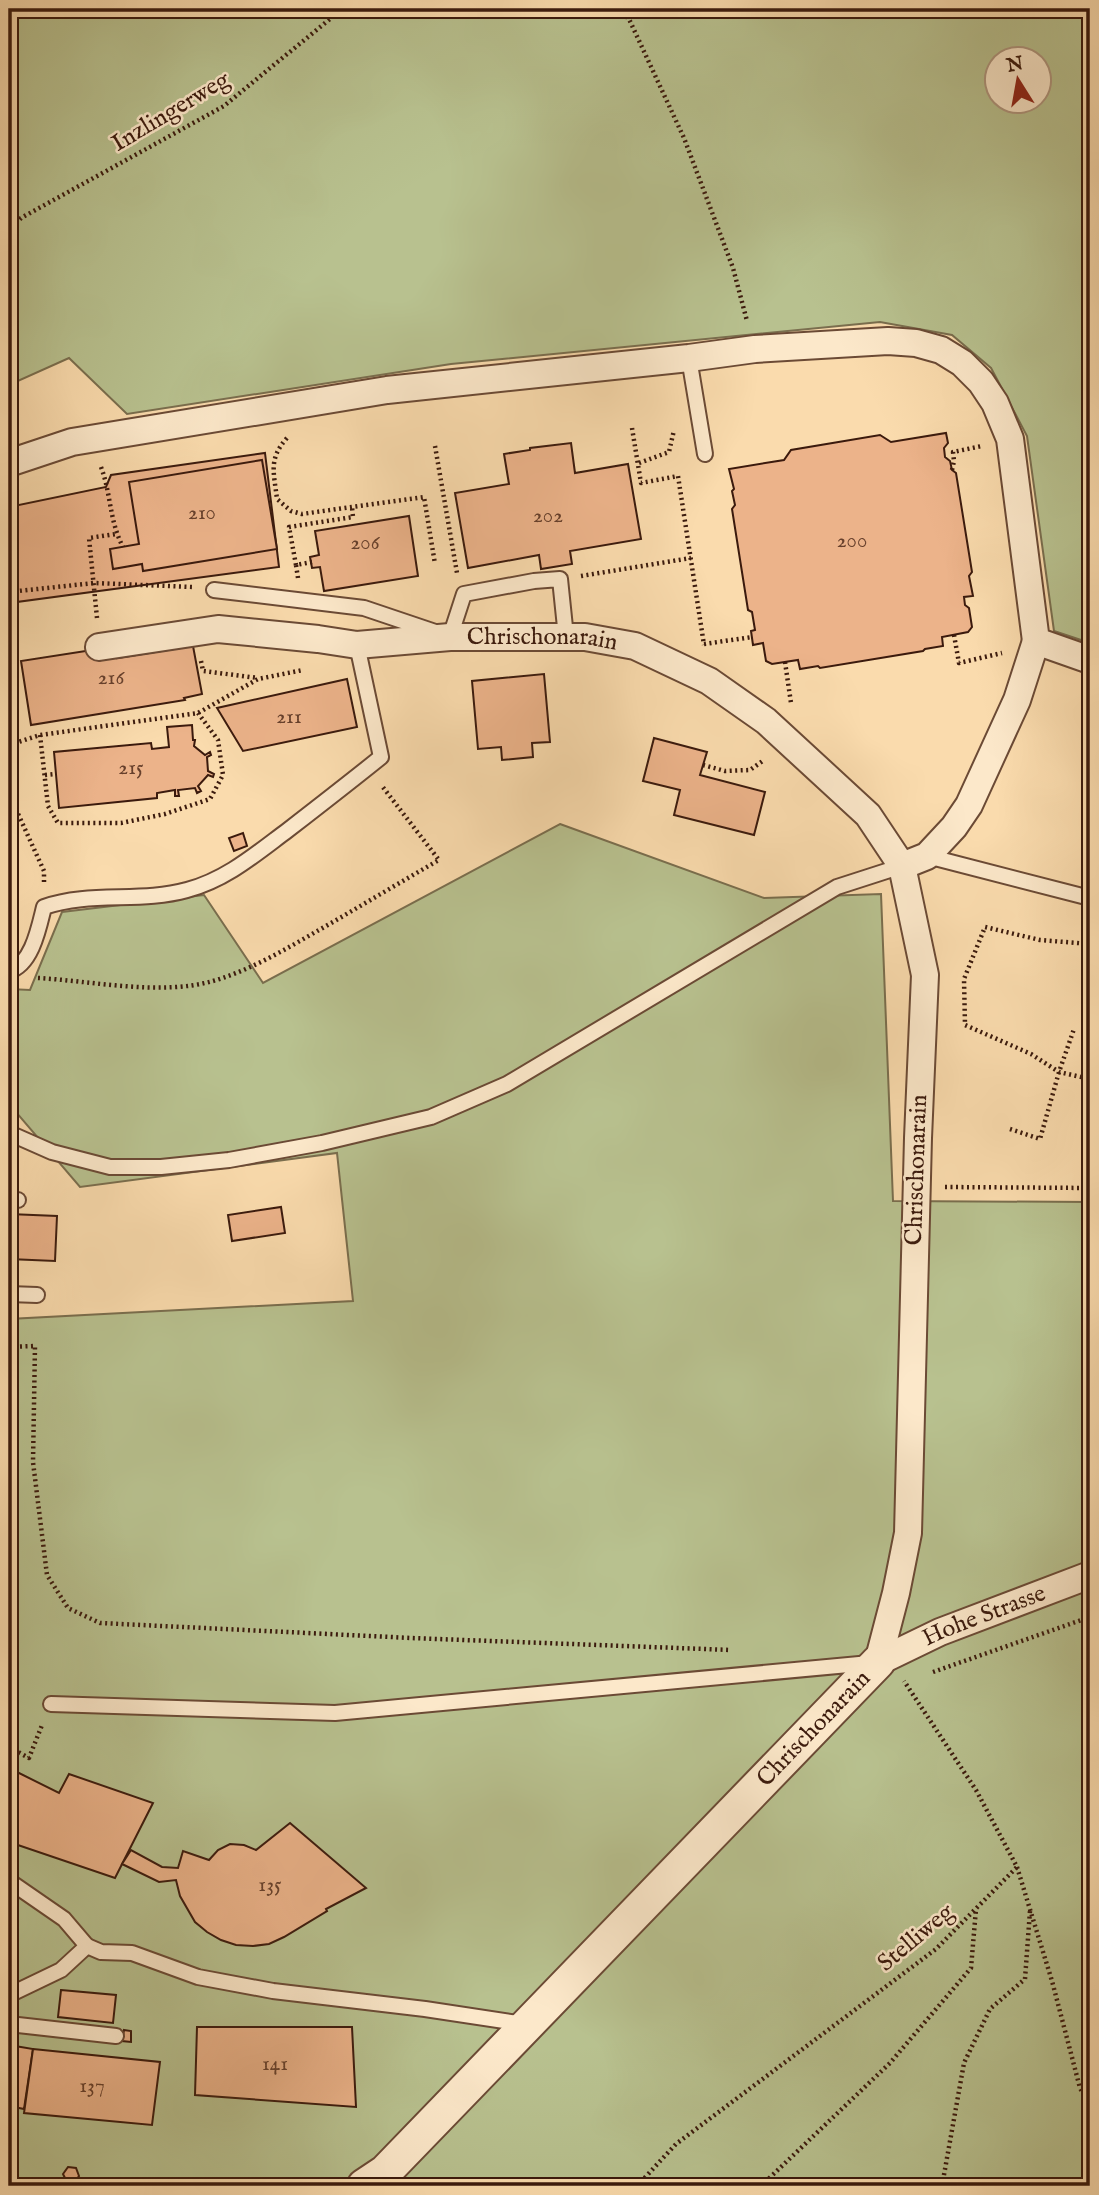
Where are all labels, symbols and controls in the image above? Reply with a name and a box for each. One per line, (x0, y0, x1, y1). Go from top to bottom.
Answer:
north arrow (984, 46, 1054, 116)
text: N (1004, 52, 1026, 79)
street label: Inzlingerweg (106, 64, 237, 159)
house number: 210 (188, 500, 216, 527)
house number: 202 (533, 503, 563, 530)
house number: 200 (837, 528, 867, 555)
house number: 206 (350, 530, 381, 557)
street label: Chrischonarain (467, 622, 620, 658)
house number: 216 (98, 665, 125, 692)
house number: 211 (276, 704, 302, 731)
house number: 215 (118, 755, 144, 782)
street label: Chrischonarain (899, 1094, 935, 1246)
street label: Hohe Strasse (917, 1578, 1050, 1654)
street label: Chrischonarain (750, 1663, 877, 1794)
house number: 135 (258, 1872, 282, 1899)
street label: Stelliweg (871, 1896, 961, 1979)
house number: 141 (262, 2051, 288, 2078)
house number: 137 (79, 2073, 105, 2100)

